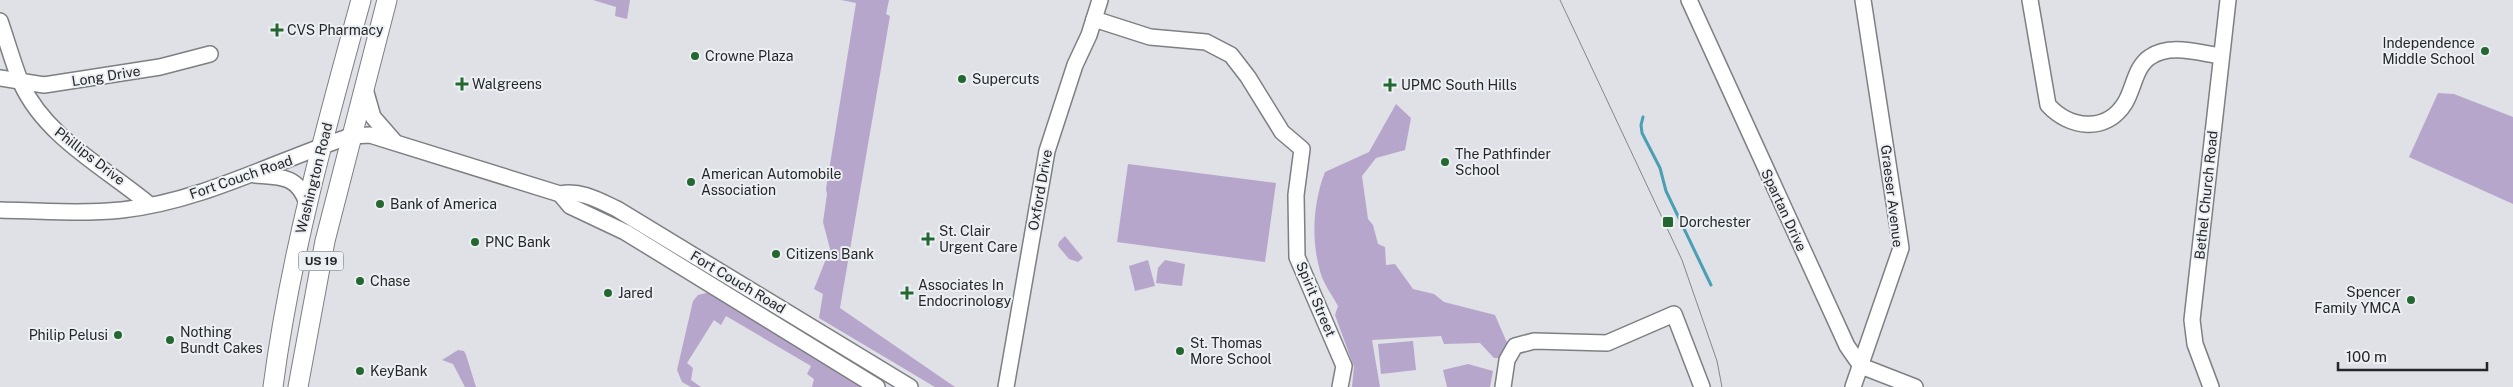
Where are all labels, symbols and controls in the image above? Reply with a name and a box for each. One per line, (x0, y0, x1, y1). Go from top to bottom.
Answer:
place label: CVS Pharmacy (287, 22, 384, 38)
marker: CVS Pharmacy (271, 24, 283, 36)
place label: Independence Middle School (2382, 35, 2475, 67)
marker: Independence Middle School (2479, 45, 2491, 57)
place label: Crowne Plaza (705, 48, 793, 64)
marker: Crowne Plaza (689, 50, 701, 62)
street label: Long Drive (70, 63, 142, 89)
place label: Supercuts (972, 71, 1039, 87)
marker: Supercuts (956, 73, 968, 85)
place label: Walgreens (472, 76, 542, 92)
place label: UPMC South Hills (1401, 77, 1517, 93)
marker: Walgreens (456, 78, 468, 90)
marker: UPMC South Hills (1383, 78, 1397, 92)
street label: Washington Road (292, 121, 336, 235)
street label: Phillips Drive (52, 124, 128, 188)
street label: Bethel Church Road (2191, 130, 2221, 260)
street label: Graeser Avenue (1878, 144, 1906, 248)
place label: The Pathfinder School (1455, 146, 1551, 178)
street label: Oxford Drive (1025, 148, 1055, 232)
street label: Fort Couch Road (187, 152, 295, 202)
marker: The Pathfinder School (1439, 156, 1451, 168)
place label: American Automobile Association (701, 166, 842, 198)
street label: Spartan Drive (1758, 166, 1810, 254)
marker: American Automobile Association (685, 176, 697, 188)
place label: Bank of America (390, 196, 497, 212)
marker: Bank of America (374, 198, 386, 210)
place label: Dorchester (1679, 214, 1751, 230)
marker: Dorchester (1661, 215, 1675, 229)
place label: St. Clair Urgent Care (939, 223, 1018, 255)
marker: St. Clair Urgent Care (921, 232, 935, 246)
place label: PNC Bank (485, 234, 551, 250)
marker: PNC Bank (469, 236, 481, 248)
place label: Citizens Bank (786, 246, 874, 262)
street label: Fort Couch Road (688, 247, 788, 317)
marker: Citizens Bank (770, 248, 782, 260)
road number: US 19 (298, 252, 344, 270)
street label: Spirit Street (1293, 259, 1339, 339)
place label: Chase (370, 273, 410, 289)
marker: Chase (354, 275, 366, 287)
place label: Associates In Endocrinology (918, 277, 1012, 309)
place label: Spencer Family YMCA (2314, 284, 2401, 316)
place label: Jared (618, 285, 653, 301)
marker: Associates In Endocrinology (900, 286, 914, 300)
marker: Jared (602, 287, 614, 299)
marker: Spencer Family YMCA (2405, 294, 2417, 306)
place label: Nothing Bundt Cakes (180, 324, 263, 356)
place label: Philip Pelusi (29, 327, 108, 343)
marker: Philip Pelusi (112, 329, 124, 341)
marker: Nothing Bundt Cakes (164, 334, 176, 346)
place label: St. Thomas More School (1190, 335, 1272, 367)
scale bar (2338, 340, 2487, 372)
marker: St. Thomas More School (1174, 345, 1186, 357)
text: 100 m (2346, 348, 2387, 365)
place label: KeyBank (370, 363, 428, 379)
marker: KeyBank (354, 365, 366, 377)

